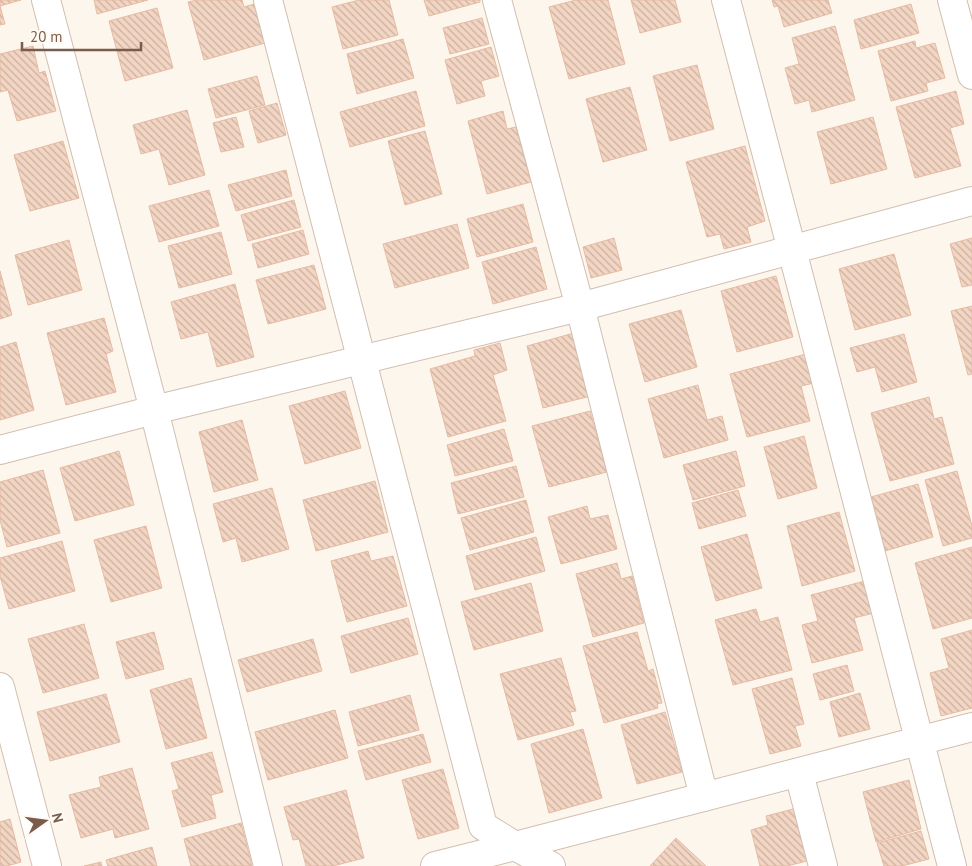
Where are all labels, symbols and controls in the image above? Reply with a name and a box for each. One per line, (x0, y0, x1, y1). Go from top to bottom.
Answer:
scale bar (22, 20, 141, 52)
text: 20 m (30, 27, 63, 46)
north arrow (20, 796, 70, 846)
text: N (48, 811, 67, 824)

